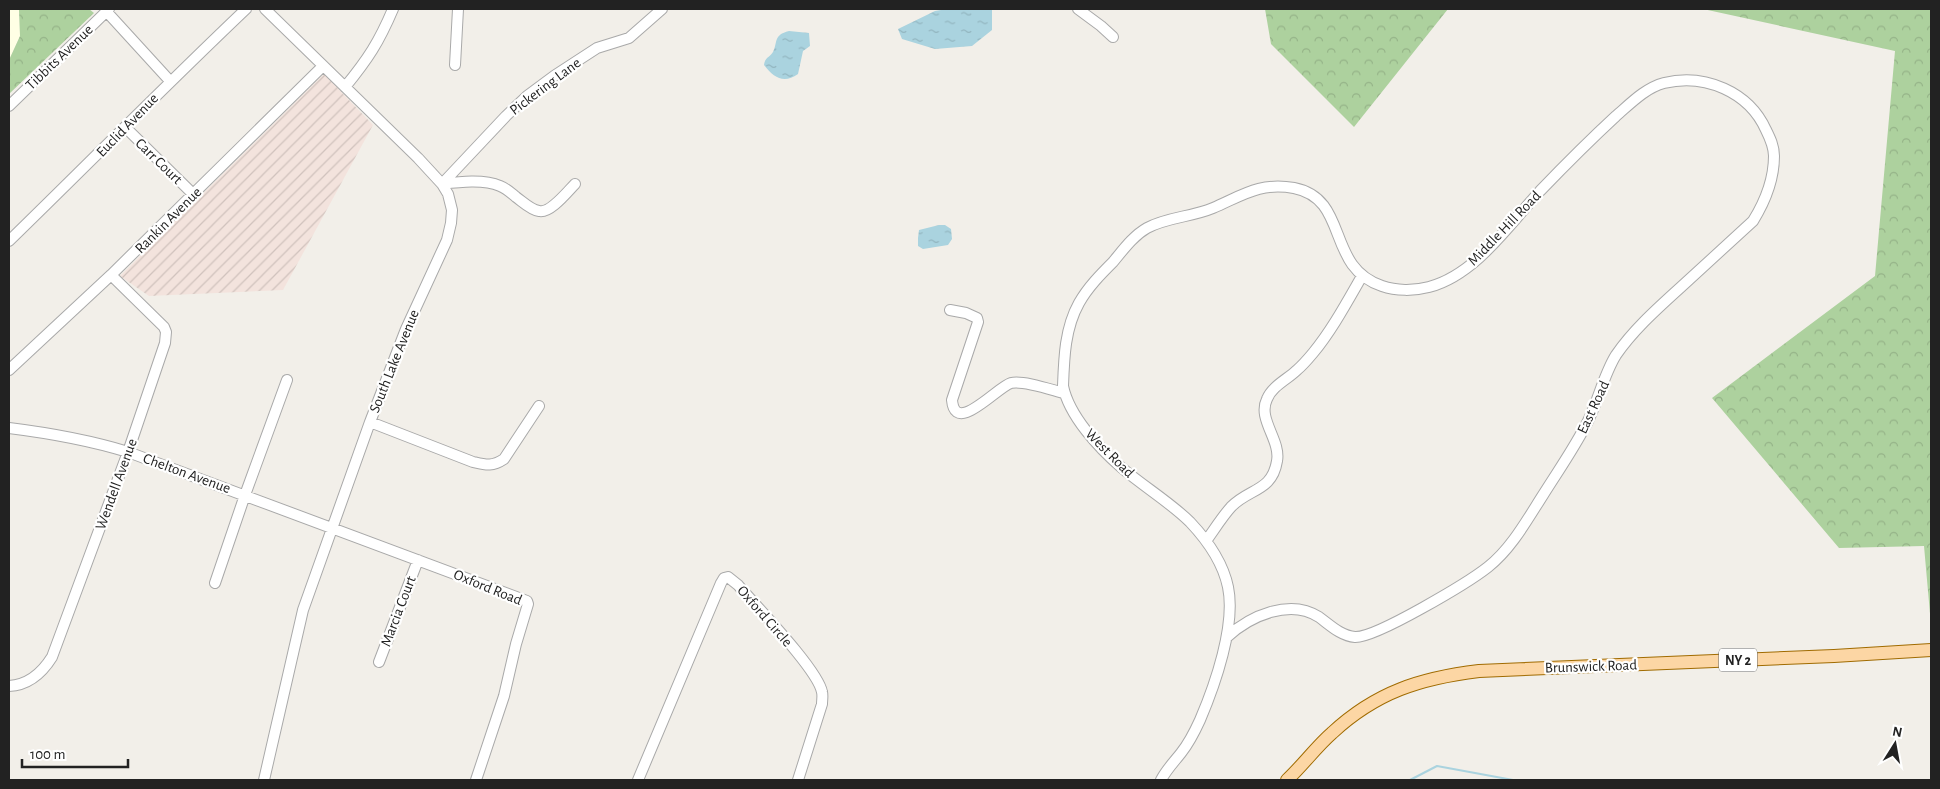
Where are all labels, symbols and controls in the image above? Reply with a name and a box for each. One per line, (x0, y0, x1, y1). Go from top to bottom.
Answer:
street label: Tibbits Avenue (23, 22, 96, 93)
street label: Pickering Lane (507, 55, 584, 118)
street label: Euclid Avenue (94, 91, 161, 160)
street label: Carr Court (132, 136, 185, 187)
street label: Rankin Avenue (132, 184, 204, 256)
street label: Middle Hill Road (1465, 188, 1544, 269)
street label: South Lake Avenue (367, 307, 422, 415)
street label: East Road (1575, 378, 1612, 436)
street label: West Road (1082, 426, 1137, 481)
street label: Wendell Avenue (93, 437, 140, 532)
street label: Chelton Avenue (141, 451, 233, 496)
street label: Oxford Road (451, 567, 524, 608)
street label: Marcia Court (378, 574, 419, 648)
street label: Oxford Circle (734, 583, 795, 650)
road number: NY 2 (1719, 648, 1757, 672)
street label: Brunswick Road (1545, 657, 1638, 676)
north arrow (1870, 719, 1920, 769)
text: N (1891, 724, 1903, 740)
scale bar (22, 736, 129, 768)
text: 100 m (30, 747, 65, 762)

